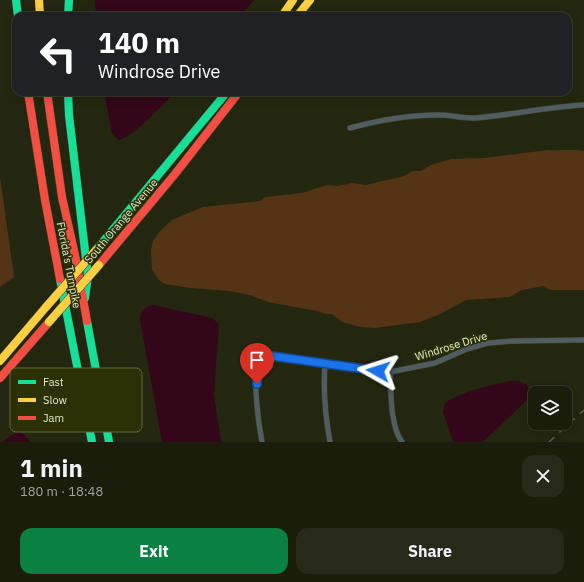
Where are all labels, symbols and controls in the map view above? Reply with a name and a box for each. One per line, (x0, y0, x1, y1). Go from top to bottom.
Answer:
text: 140 m (98, 24, 180, 61)
icon: left (32, 28, 84, 80)
text: Windrose Drive (98, 60, 220, 83)
street label: South Orange Avenue (81, 176, 161, 266)
street label: Florida's Turnpike (54, 221, 84, 309)
street label: Windrose Drive (413, 328, 489, 364)
pin (240, 343, 274, 384)
icon: arrive (246, 349, 268, 371)
position arrow (357, 350, 399, 392)
legend (10, 368, 142, 432)
text: Fast (43, 375, 64, 389)
map controls (528, 386, 572, 430)
button: layers (528, 386, 572, 430)
text: Slow (43, 393, 67, 407)
text: Jam (43, 411, 64, 425)
text: 1 min (20, 452, 83, 484)
button: close (522, 455, 564, 497)
text: 180 m · 18:48 (20, 483, 103, 500)
button: Exit (20, 528, 288, 574)
button: Share (296, 528, 564, 574)

